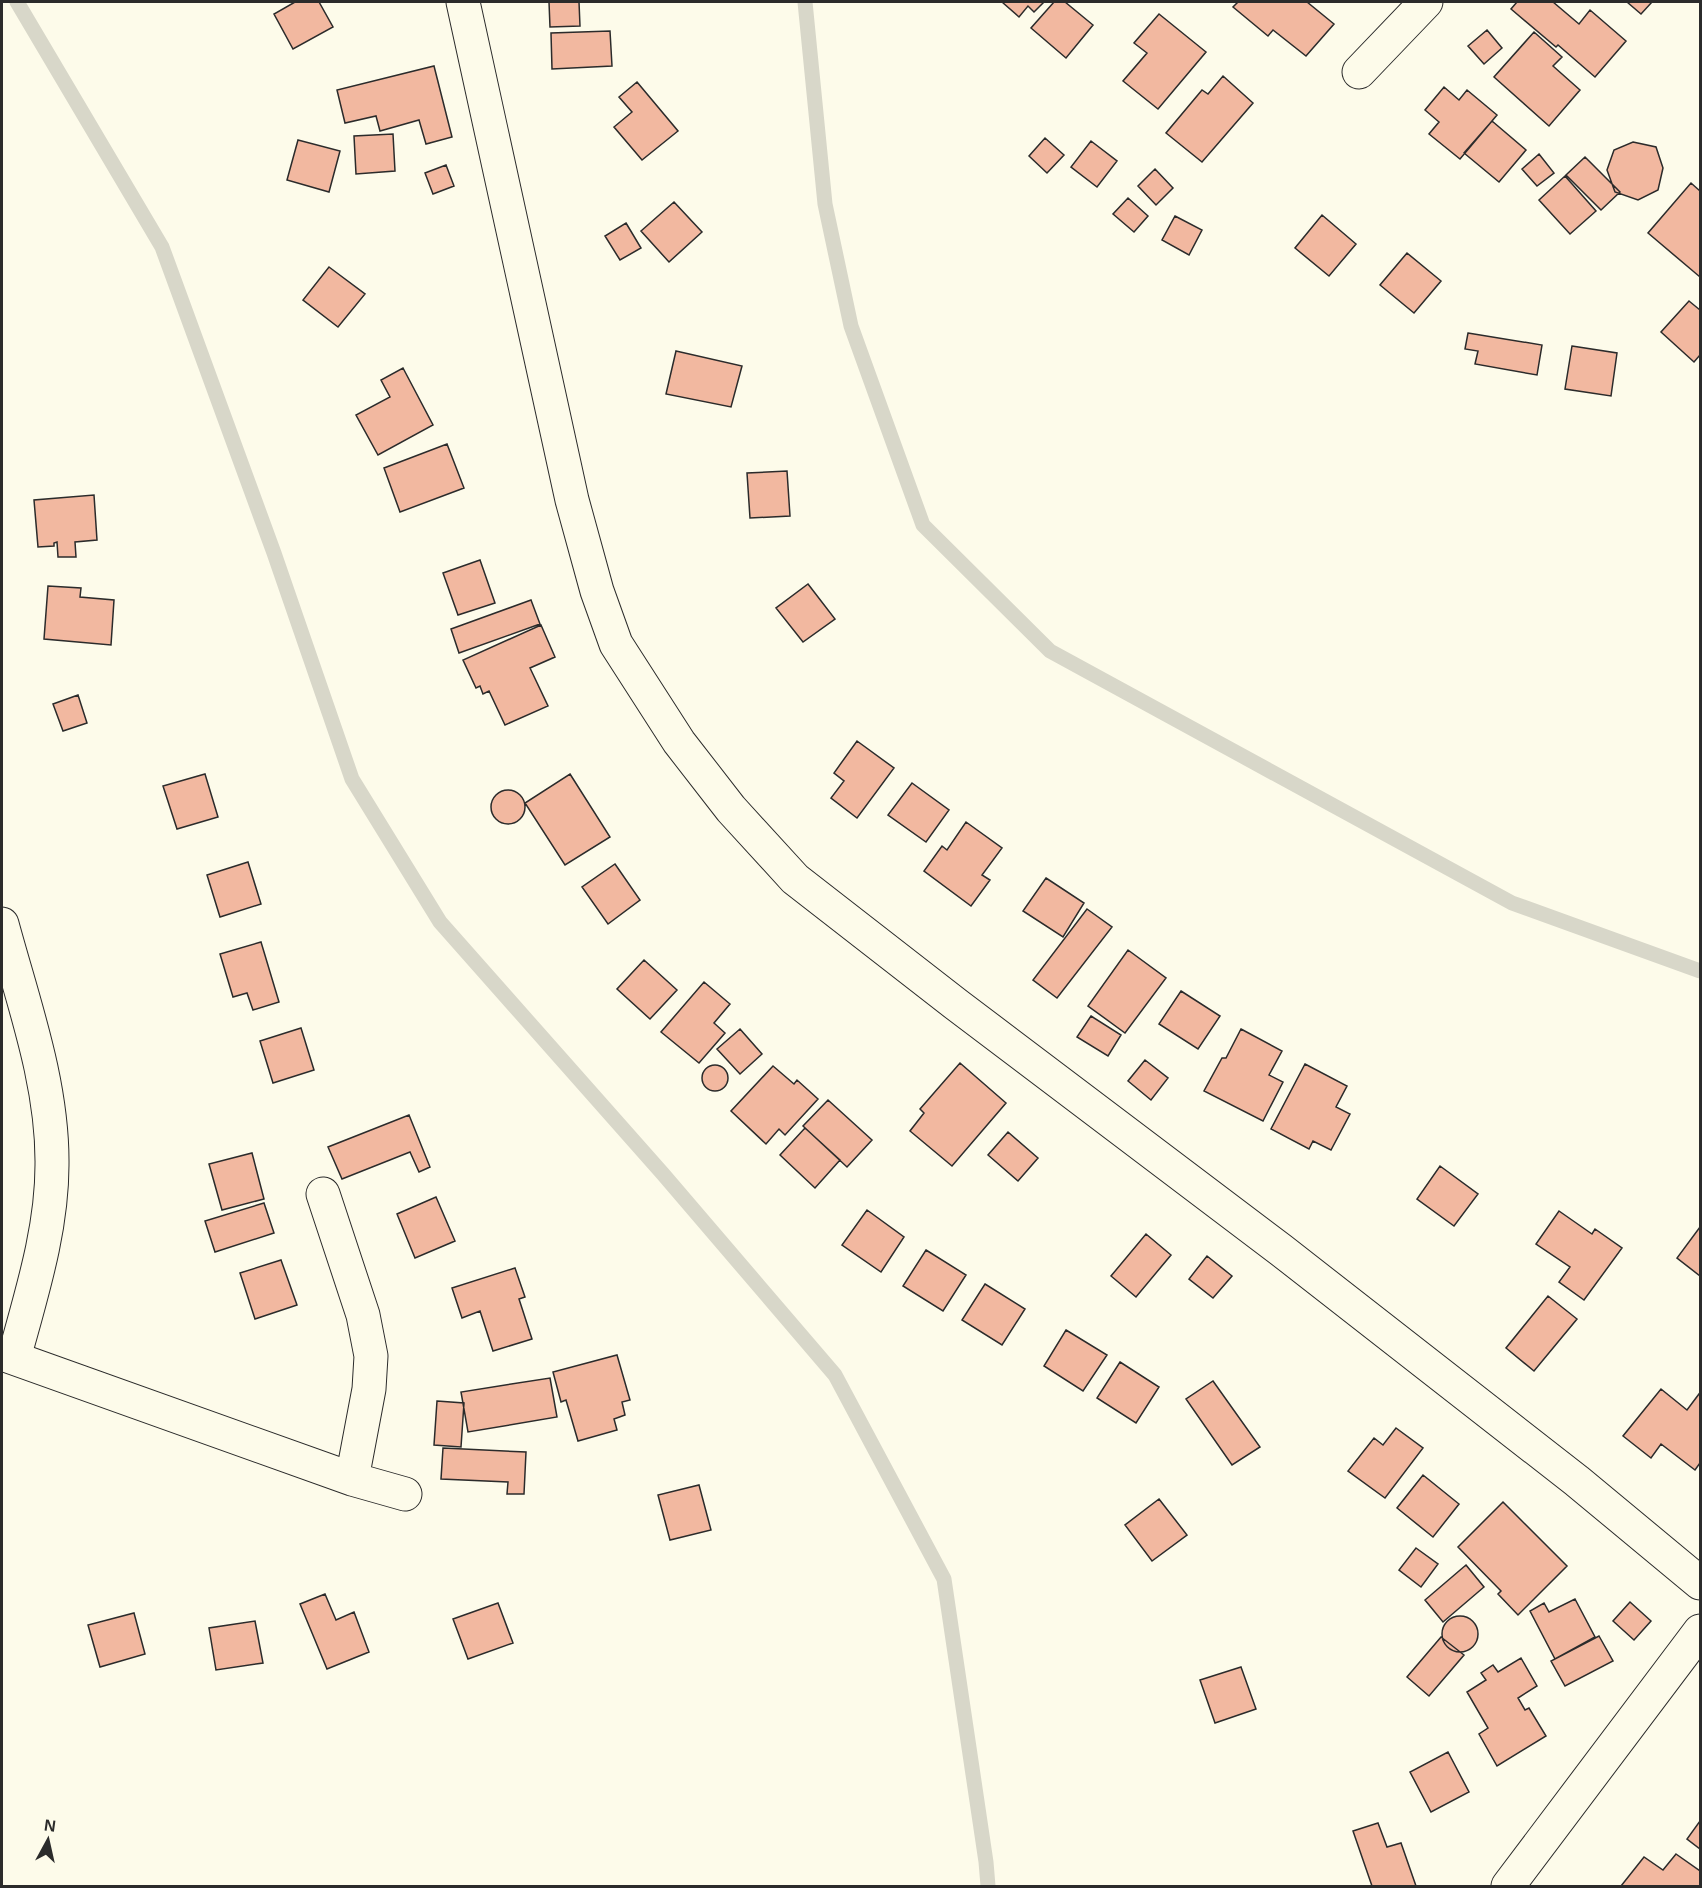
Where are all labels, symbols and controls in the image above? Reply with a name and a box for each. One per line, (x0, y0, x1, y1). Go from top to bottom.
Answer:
north arrow (18, 1810, 78, 1870)
text: N (43, 1816, 57, 1835)

